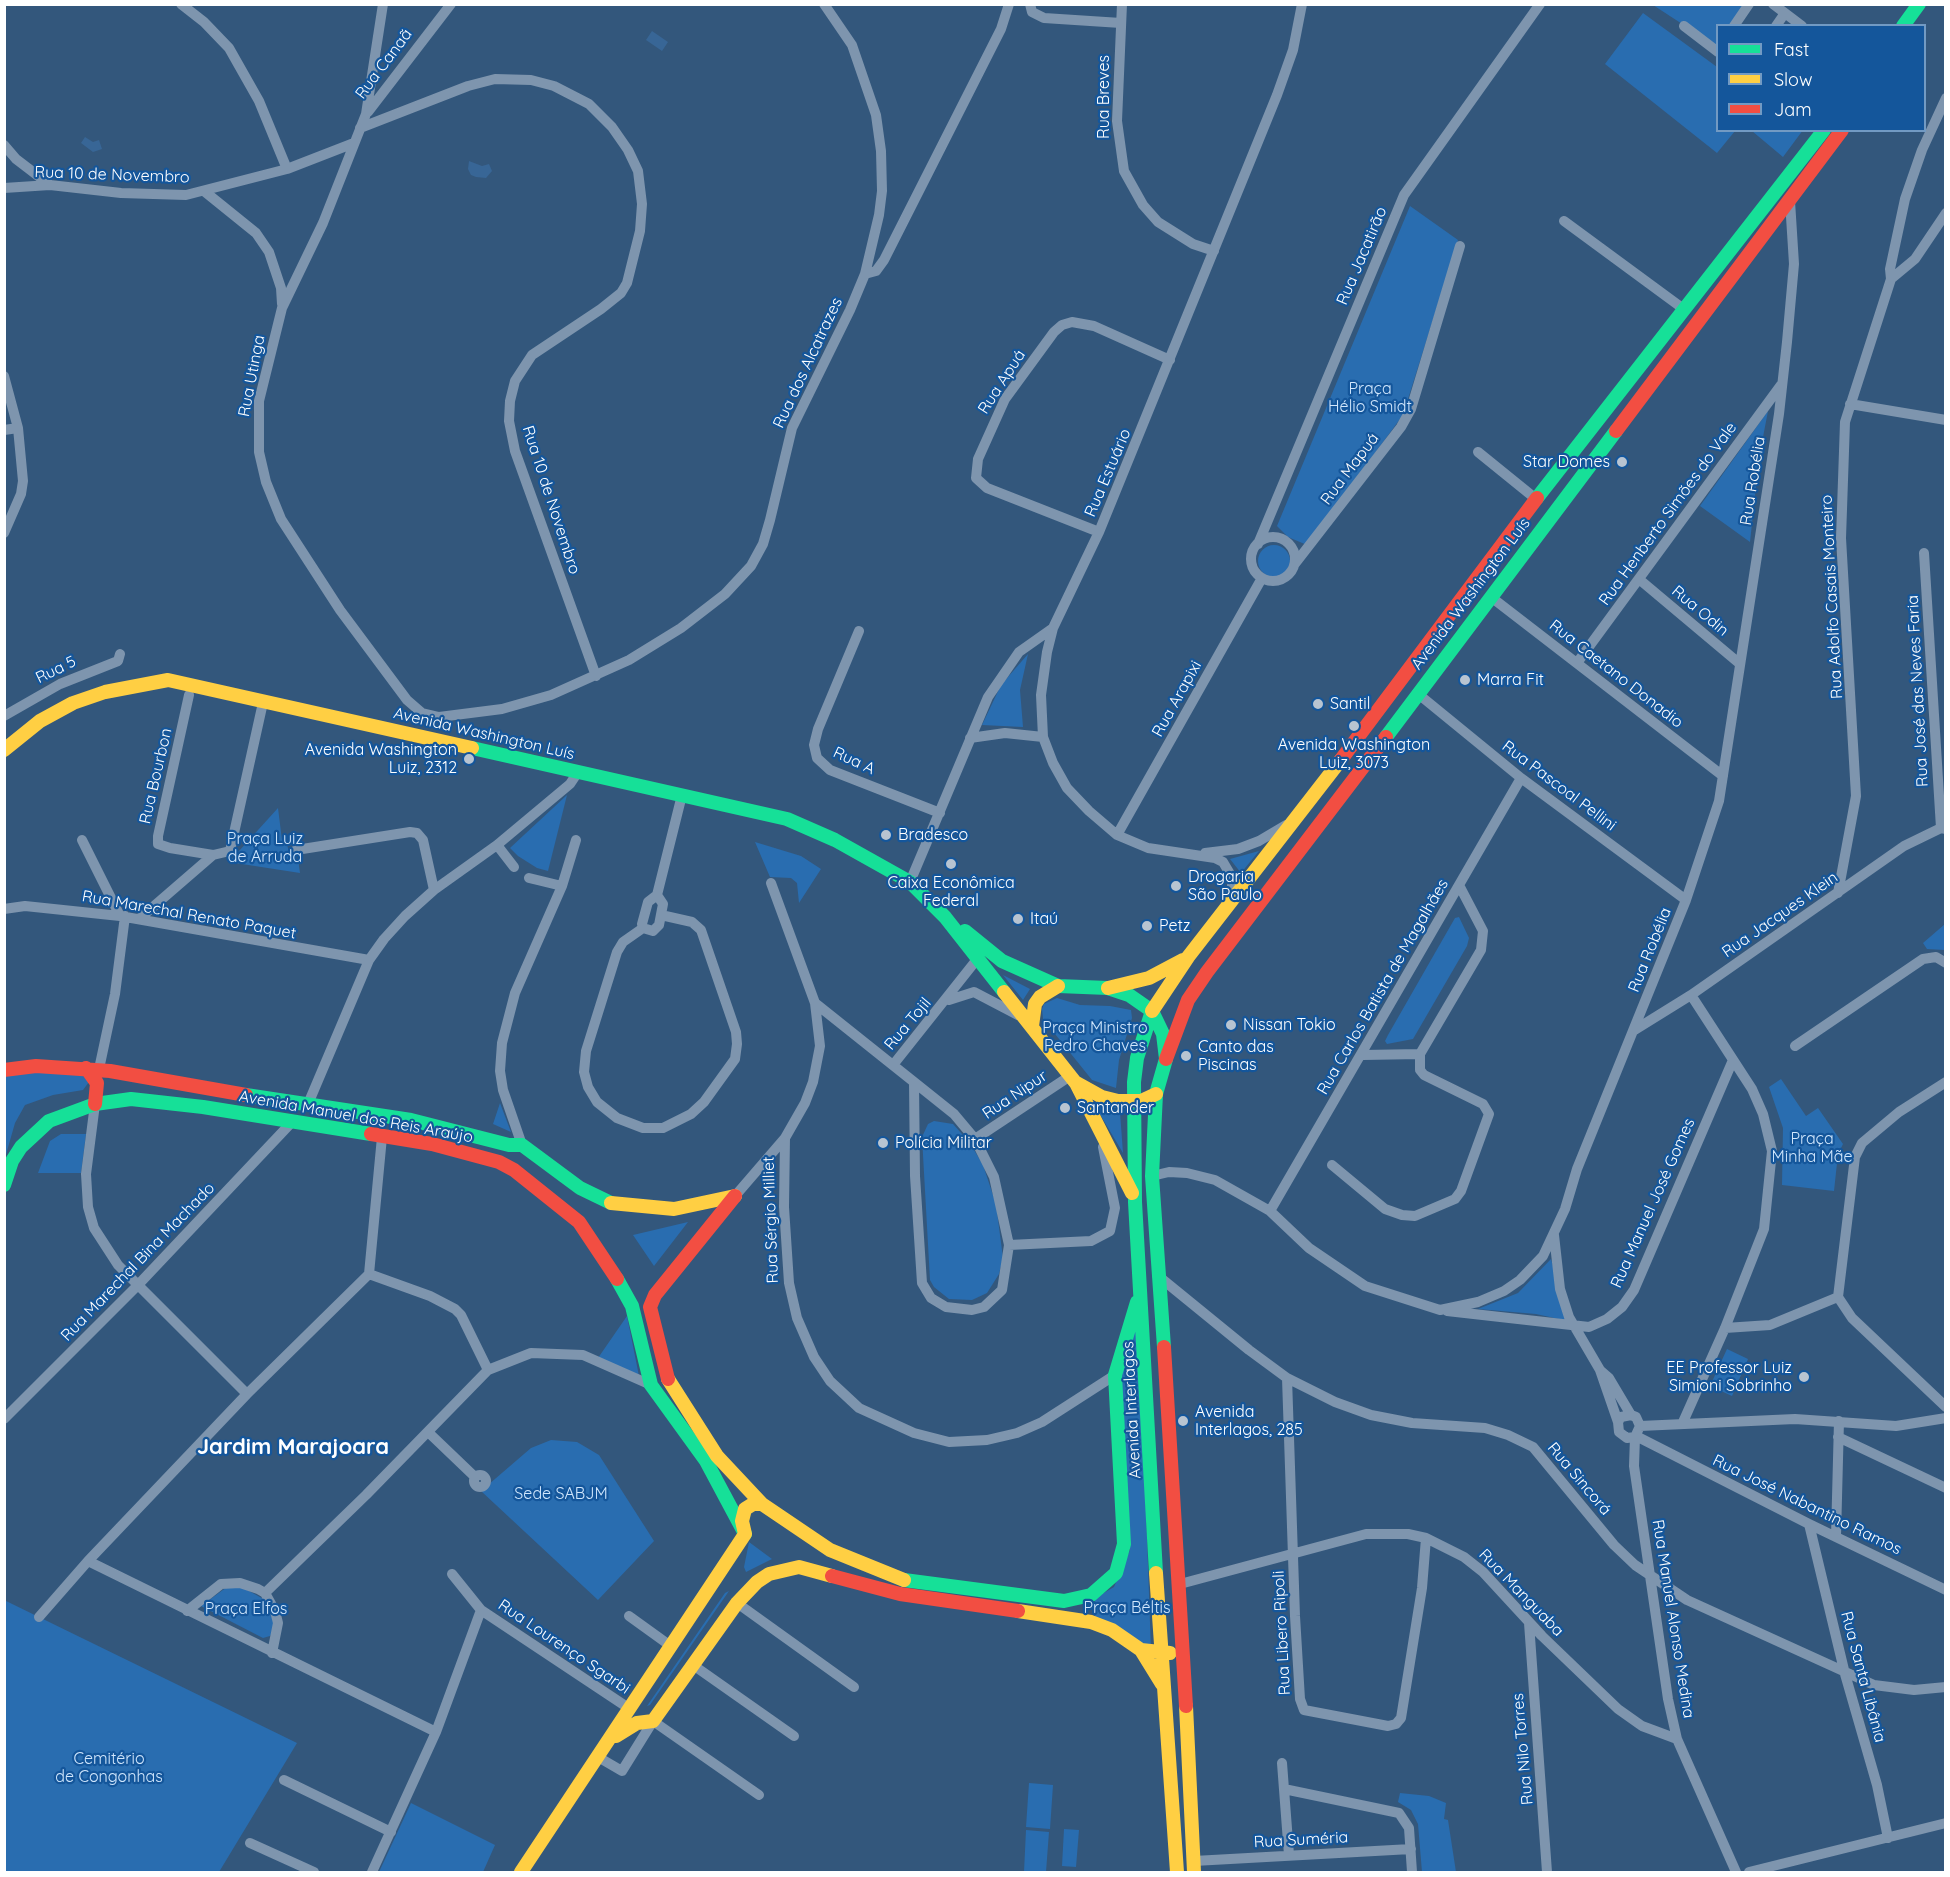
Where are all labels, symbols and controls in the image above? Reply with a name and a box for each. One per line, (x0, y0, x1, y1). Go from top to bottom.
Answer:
legend (1716, 24, 1926, 132)
street label: Rua Canaã (351, 25, 417, 103)
text: Fast (1774, 38, 1809, 61)
street label: Rua Breves (1094, 55, 1114, 139)
text: Slow (1774, 68, 1812, 91)
text: Jam (1774, 98, 1812, 121)
street label: Rua 10 de Novembro (34, 163, 190, 187)
street label: Rua Jacatirão (1333, 204, 1391, 308)
street label: Rua dos Alcatrazes (769, 295, 847, 431)
street label: Rua Utinga (235, 334, 269, 418)
street label: Rua Apuá (974, 346, 1030, 418)
park label: Praça Hélio Smidt (1328, 379, 1412, 417)
street label: Rua Henberto Simões do Vale (1595, 419, 1741, 609)
street label: Rua 10 de Novembro (518, 423, 584, 577)
street label: Rua Estuário (1081, 426, 1135, 520)
street label: Rua Mapuá (1317, 429, 1383, 509)
street label: Rua Robélia (1737, 435, 1769, 527)
place label: Star Domes (1523, 452, 1610, 472)
marker: Star Domes (1615, 455, 1629, 469)
street label: Rua Adolfo Casais Monteiro (1817, 494, 1847, 700)
street label: Avenida Washington Luís (1408, 514, 1534, 674)
street label: Rua Odin (1668, 582, 1732, 640)
street label: Rua José das Neves Faria (1903, 594, 1933, 788)
street label: Rua Caetano Donadio (1545, 616, 1687, 732)
street label: Rua 5 (33, 652, 79, 688)
street label: Rua Arapixi (1148, 658, 1206, 740)
place label: Marra Fit (1477, 670, 1544, 690)
marker: Marra Fit (1458, 673, 1472, 687)
place label: Santil (1330, 694, 1370, 714)
marker: Santil (1311, 697, 1325, 711)
street label: Avenida Washington Luís (392, 704, 576, 764)
marker: Avenida Washington Luiz, 3073 (1347, 719, 1361, 733)
street label: Rua Bourbon (136, 726, 176, 826)
place label: Avenida Washington Luiz, 3073 (1278, 735, 1430, 773)
street label: Rua Pascoal Pellini (1498, 737, 1620, 835)
place label: Avenida Washington Luiz, 2312 (305, 740, 457, 778)
street label: Rua A (830, 743, 878, 779)
marker: Avenida Washington Luiz, 2312 (462, 752, 476, 766)
place label: Bradesco (898, 825, 968, 845)
marker: Bradesco (879, 828, 893, 842)
park label: Praça Luiz de Arruda (227, 829, 303, 867)
marker: Caixa Econômica Federal (944, 857, 958, 871)
place label: Drogaria São Paulo (1188, 867, 1262, 905)
street label: Rua Jacques Klein (1719, 868, 1841, 962)
place label: Caixa Econômica Federal (887, 873, 1015, 911)
street label: Rua Carlos Batista de Magalhães (1313, 876, 1453, 1098)
marker: Drogaria São Paulo (1169, 879, 1183, 893)
street label: Rua Marechal Renato Paquet (80, 887, 298, 943)
street label: Rua Robélia (1624, 905, 1676, 995)
place label: Itaú (1030, 909, 1058, 929)
marker: Itaú (1011, 912, 1025, 926)
place label: Petz (1159, 916, 1191, 936)
marker: Petz (1140, 919, 1154, 933)
street label: Rua Tojil (881, 994, 935, 1054)
place label: Nissan Tokio (1243, 1015, 1336, 1035)
park label: Praça Ministro Pedro Chaves (1042, 1018, 1148, 1056)
marker: Nissan Tokio (1224, 1018, 1238, 1032)
place label: Canto das Piscinas (1198, 1037, 1274, 1075)
marker: Canto das Piscinas (1179, 1049, 1193, 1063)
street label: Rua Nipur (979, 1066, 1051, 1124)
street label: Avenida Manuel dos Reis Araújo (237, 1087, 475, 1147)
place label: Santander (1077, 1098, 1154, 1118)
marker: Santander (1058, 1101, 1072, 1115)
street label: Rua Manuel José Gomes (1607, 1115, 1699, 1291)
park label: Praça Minha Mãe (1771, 1129, 1853, 1167)
place label: Polícia Militar (895, 1133, 992, 1153)
marker: Polícia Militar (876, 1136, 890, 1150)
street label: Rua Sérgio Milliet (759, 1156, 783, 1284)
street label: Rua Marechal Bina Machado (57, 1179, 219, 1345)
street label: Avenida Interlagos (1119, 1341, 1145, 1479)
place label: EE Professor Luiz Simioni Sobrinho (1666, 1358, 1792, 1396)
marker: EE Professor Luiz Simioni Sobrinho (1797, 1370, 1811, 1384)
place label: Avenida Interlagos, 285 (1195, 1402, 1303, 1440)
marker: Avenida Interlagos, 285 (1176, 1414, 1190, 1428)
district label: Jardim Marajoara (197, 1434, 389, 1460)
street label: Rua Sincorá (1543, 1439, 1615, 1519)
street label: Rua José Nabantino Ramos (1709, 1451, 1905, 1559)
park label: Sede SABJM (514, 1484, 608, 1504)
street label: Rua Manuel Alonso Medina (1648, 1518, 1698, 1720)
street label: Rua Manguaba (1475, 1545, 1567, 1641)
street label: Rua Libero Ripoli (1269, 1570, 1295, 1696)
street label: Rua Lourenço Sgarbi (494, 1596, 634, 1698)
park label: Praça Béltis (1084, 1598, 1170, 1618)
park label: Praça Elfos (205, 1599, 287, 1619)
street label: Rua Santa Libânia (1836, 1609, 1890, 1745)
street label: Rua Nilo Torres (1509, 1692, 1537, 1806)
park label: Cemitério de Congonhas (55, 1749, 163, 1787)
street label: Rua Suméria (1253, 1828, 1349, 1852)

